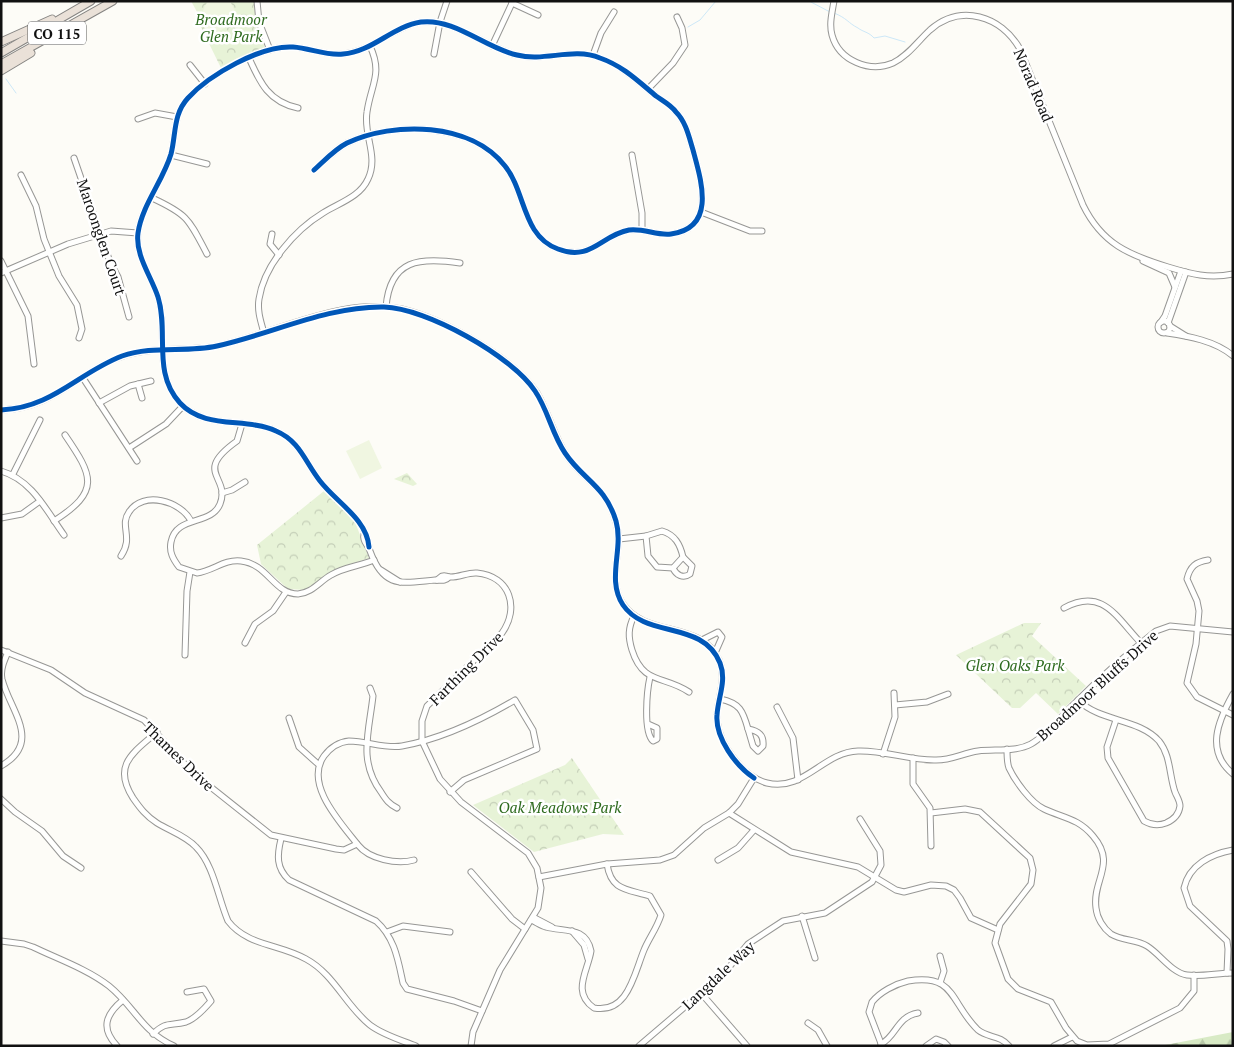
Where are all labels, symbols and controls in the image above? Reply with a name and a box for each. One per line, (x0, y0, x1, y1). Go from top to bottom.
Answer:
park label: Broadmoor Glen Park (194, 9, 268, 46)
road number: CO 115 (28, 22, 86, 44)
street label: Norad Road (1010, 45, 1058, 125)
street label: Maroonglen Court (73, 176, 131, 298)
street label: Broadmoor Bluffs Drive (1032, 625, 1162, 745)
street label: Farthing Drive (425, 627, 507, 709)
park label: Glen Oaks Park (966, 655, 1065, 675)
street label: Thames Drive (139, 717, 219, 795)
park label: Oak Meadows Park (498, 797, 622, 817)
street label: Langdale Way (677, 936, 759, 1014)

